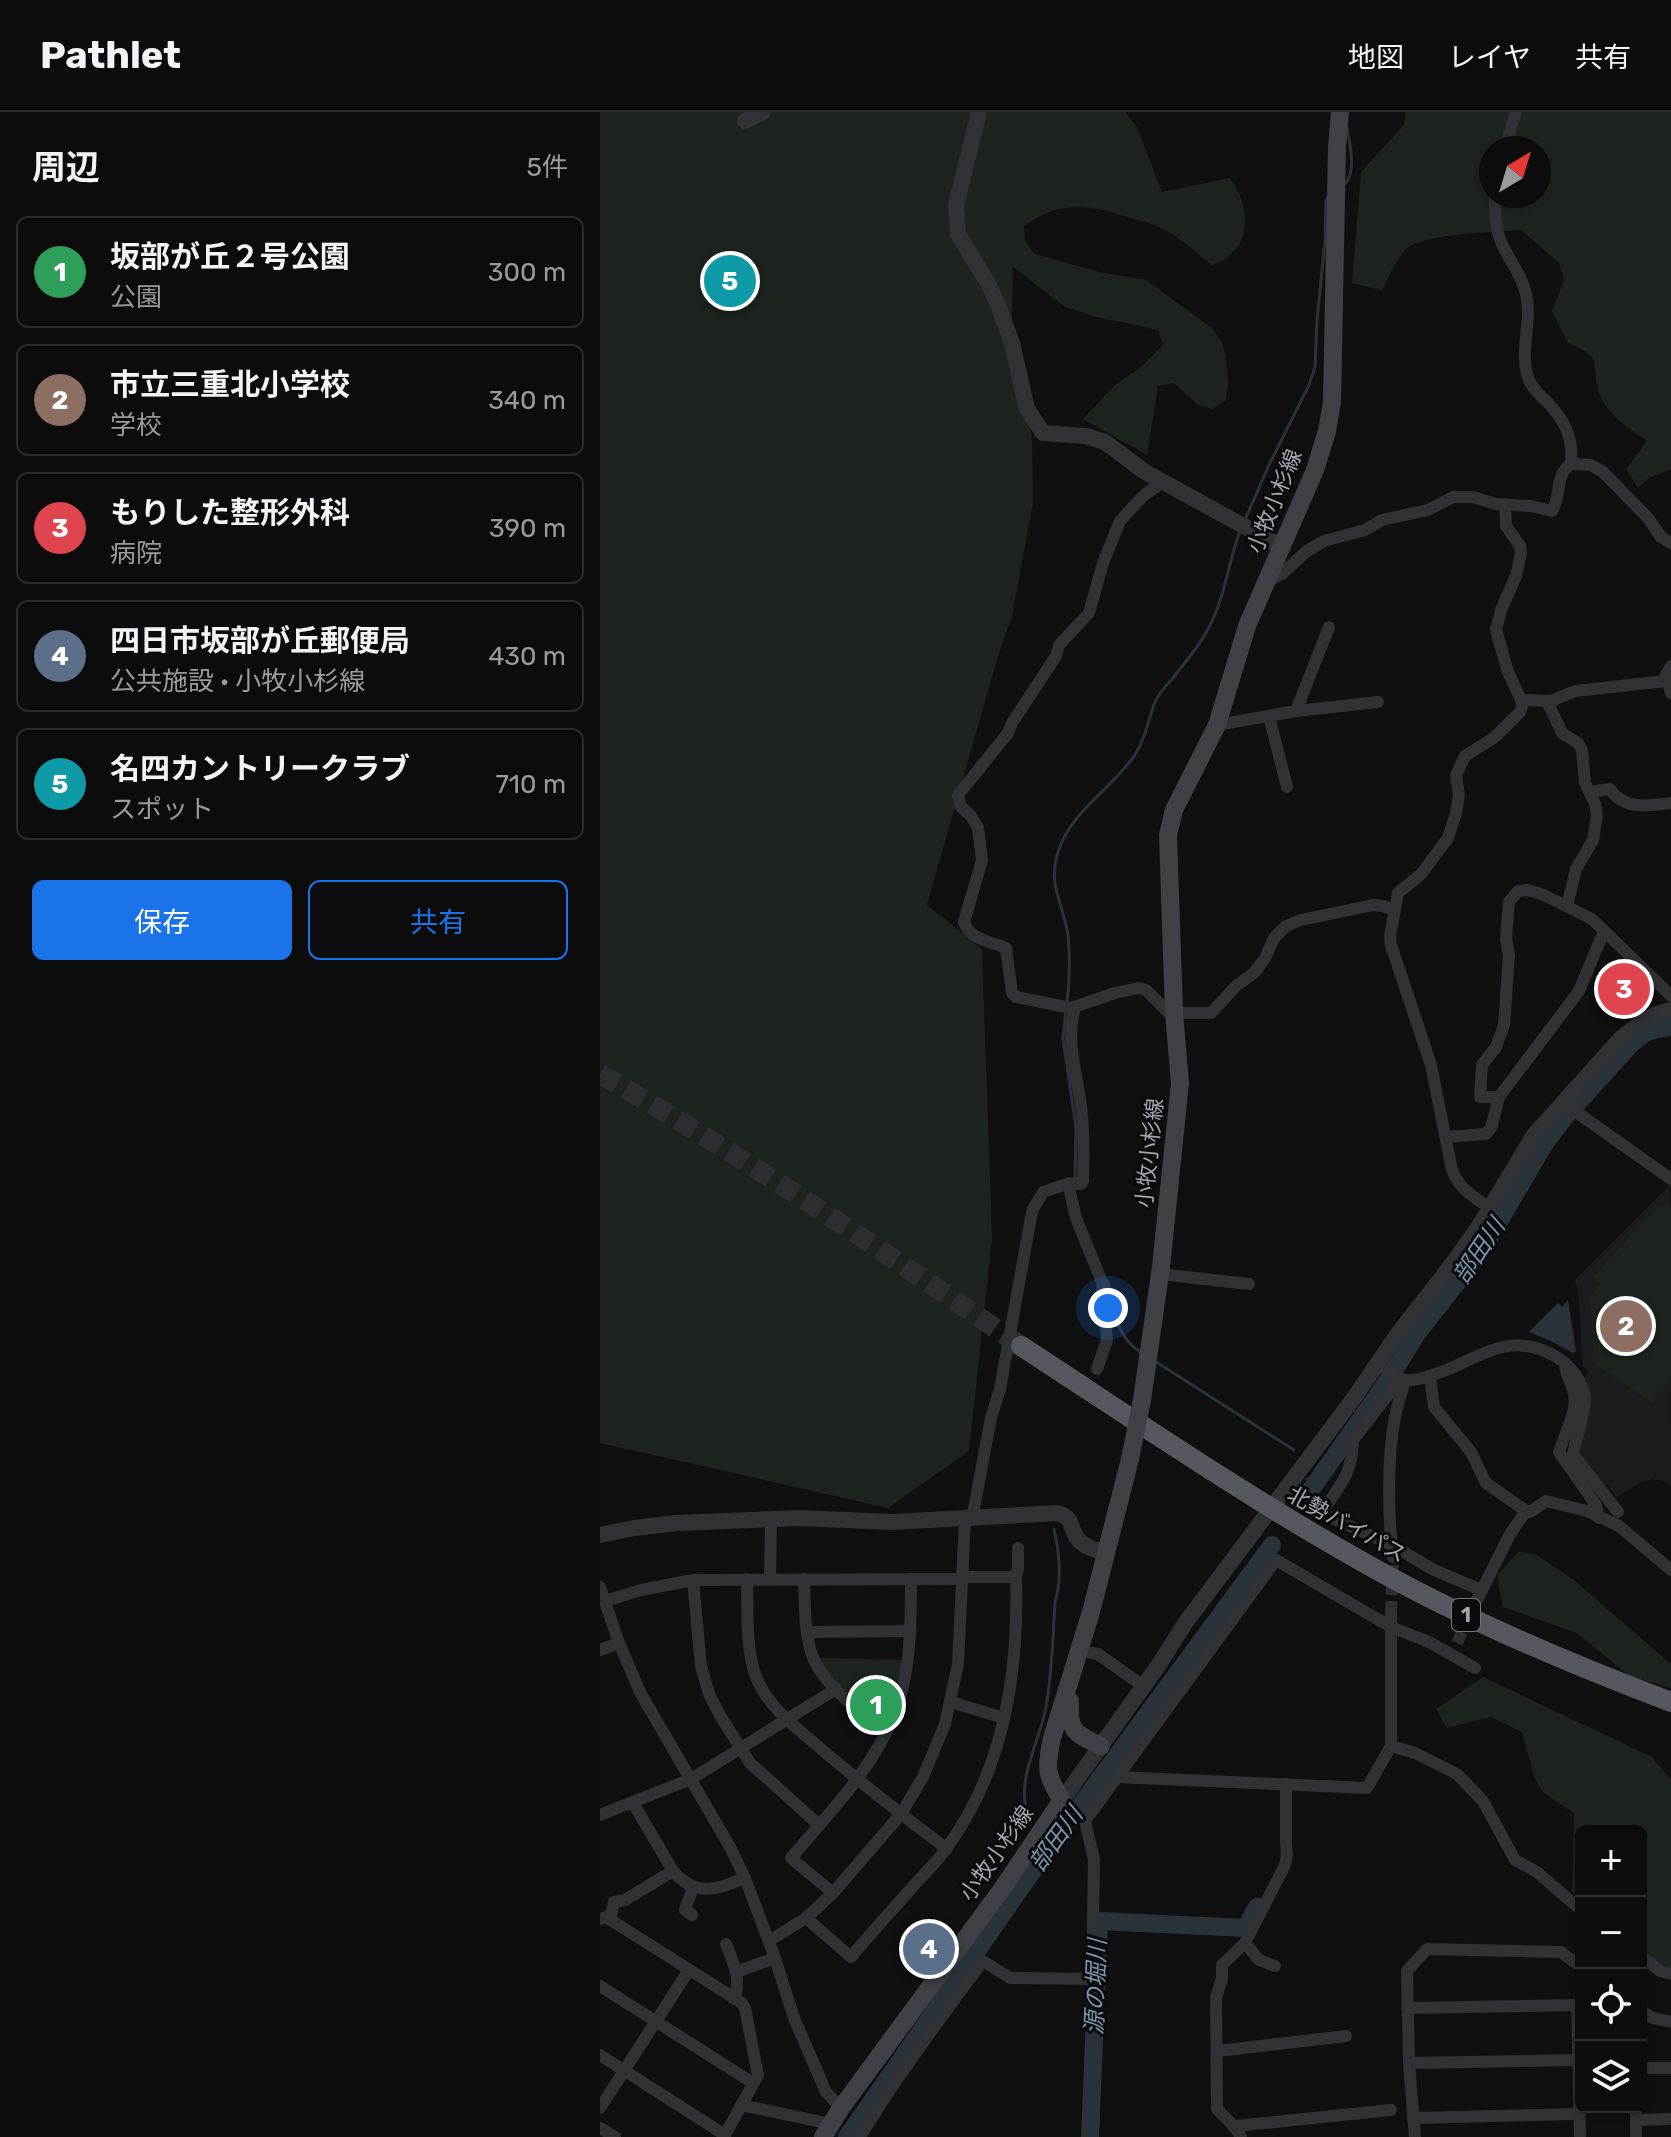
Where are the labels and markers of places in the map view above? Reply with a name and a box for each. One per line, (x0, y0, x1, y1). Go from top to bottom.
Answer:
pin: 5 (704, 251, 756, 311)
pin: 3 (1598, 959, 1650, 1019)
pin: 2 (1600, 1296, 1652, 1356)
pin: 1 (850, 1675, 902, 1735)
pin: 4 (903, 1919, 955, 1979)

